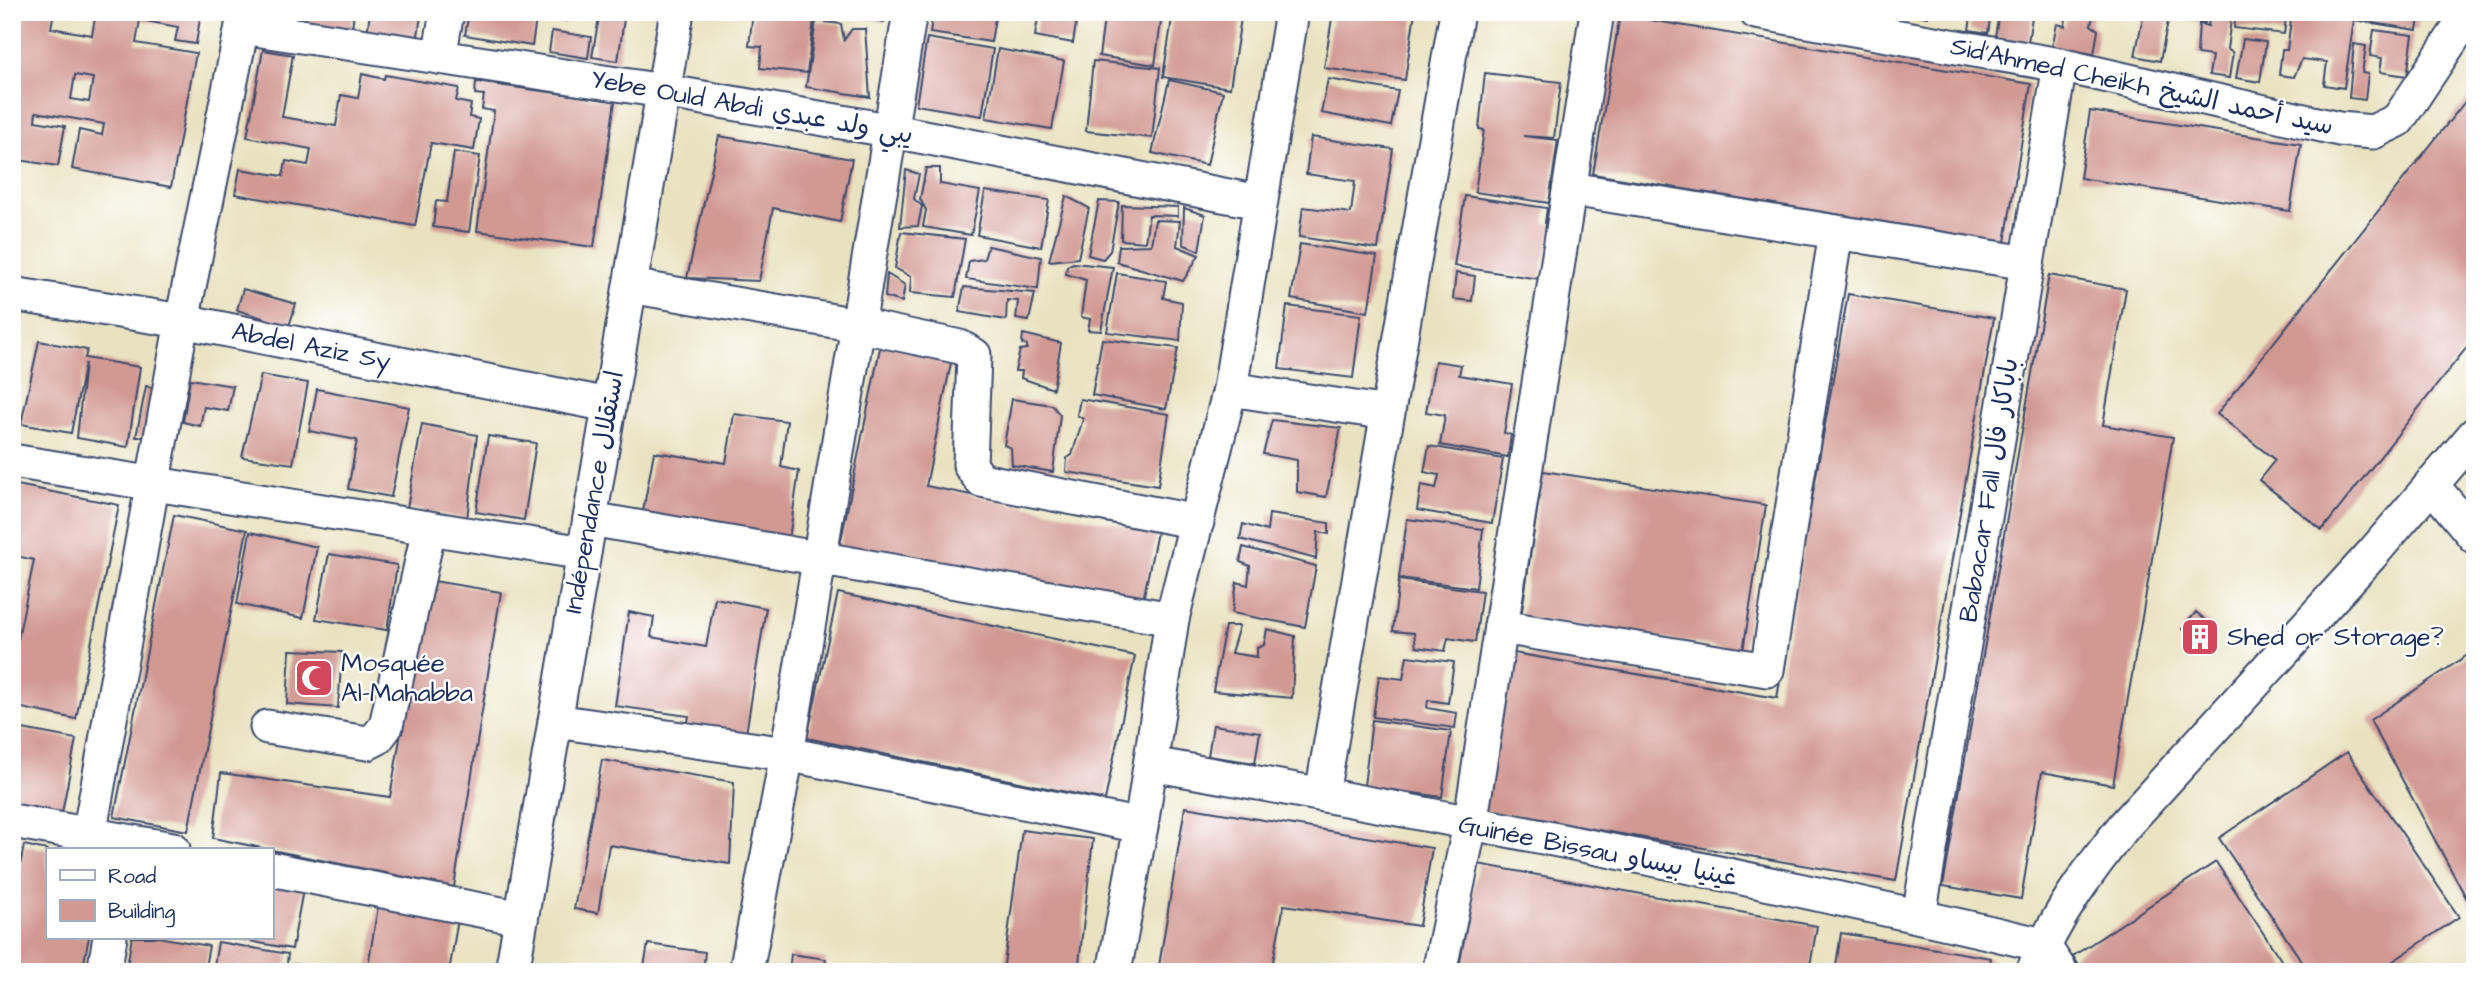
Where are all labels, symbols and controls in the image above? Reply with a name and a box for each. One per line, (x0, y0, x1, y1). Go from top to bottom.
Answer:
street label: Sid'Ahmed Cheikh سيد أحمد الشيخ (1947, 28, 2337, 144)
street label: Yebe Ould Abdi يبي ولد عبدي (587, 61, 916, 157)
street label: Abdel Aziz Sy (229, 313, 394, 382)
street label: Babacar Fall باباكار فال (1950, 355, 2028, 625)
street label: Indépendance استقلال (555, 368, 633, 616)
building icon: Shed or Storage? (2179, 616, 2221, 658)
place label: Shed or Storage? (2227, 619, 2444, 657)
place label: Mosquée Al-Mahabba (341, 645, 473, 711)
mosque icon: Mosquée Al-Mahabba (293, 657, 335, 699)
street label: Guinée Bissau غينيا بيساو (1456, 806, 1740, 896)
legend (46, 848, 273, 939)
text: Road (108, 862, 156, 891)
text: Building (108, 897, 176, 928)

